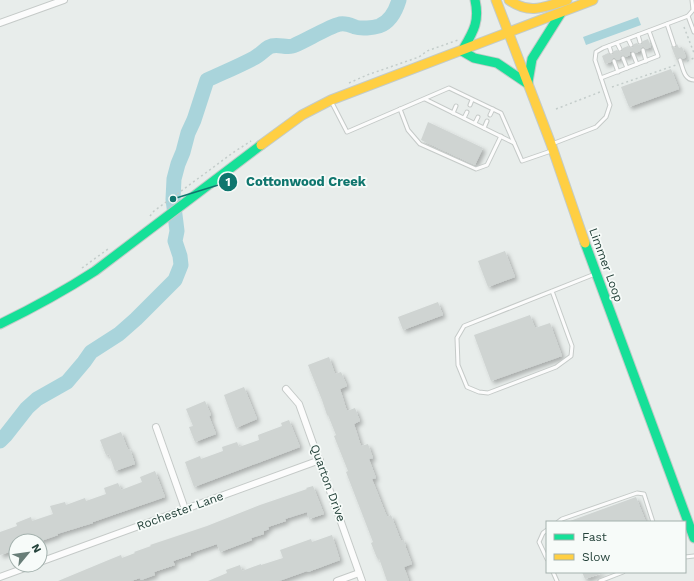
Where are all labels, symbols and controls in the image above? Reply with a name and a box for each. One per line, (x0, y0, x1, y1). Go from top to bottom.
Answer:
callout: Cottonwood Creek (218, 169, 374, 194)
text: Cottonwood Creek (246, 174, 367, 189)
text: 1 (225, 175, 231, 189)
street label: Limmer Loop (586, 226, 626, 304)
street label: Quarton Drive (308, 442, 349, 524)
street label: Rochester Lane (135, 489, 225, 533)
legend (546, 521, 686, 573)
text: Fast (582, 530, 607, 544)
north arrow (8, 533, 48, 573)
text: N (29, 542, 44, 555)
text: Slow (582, 550, 610, 564)

